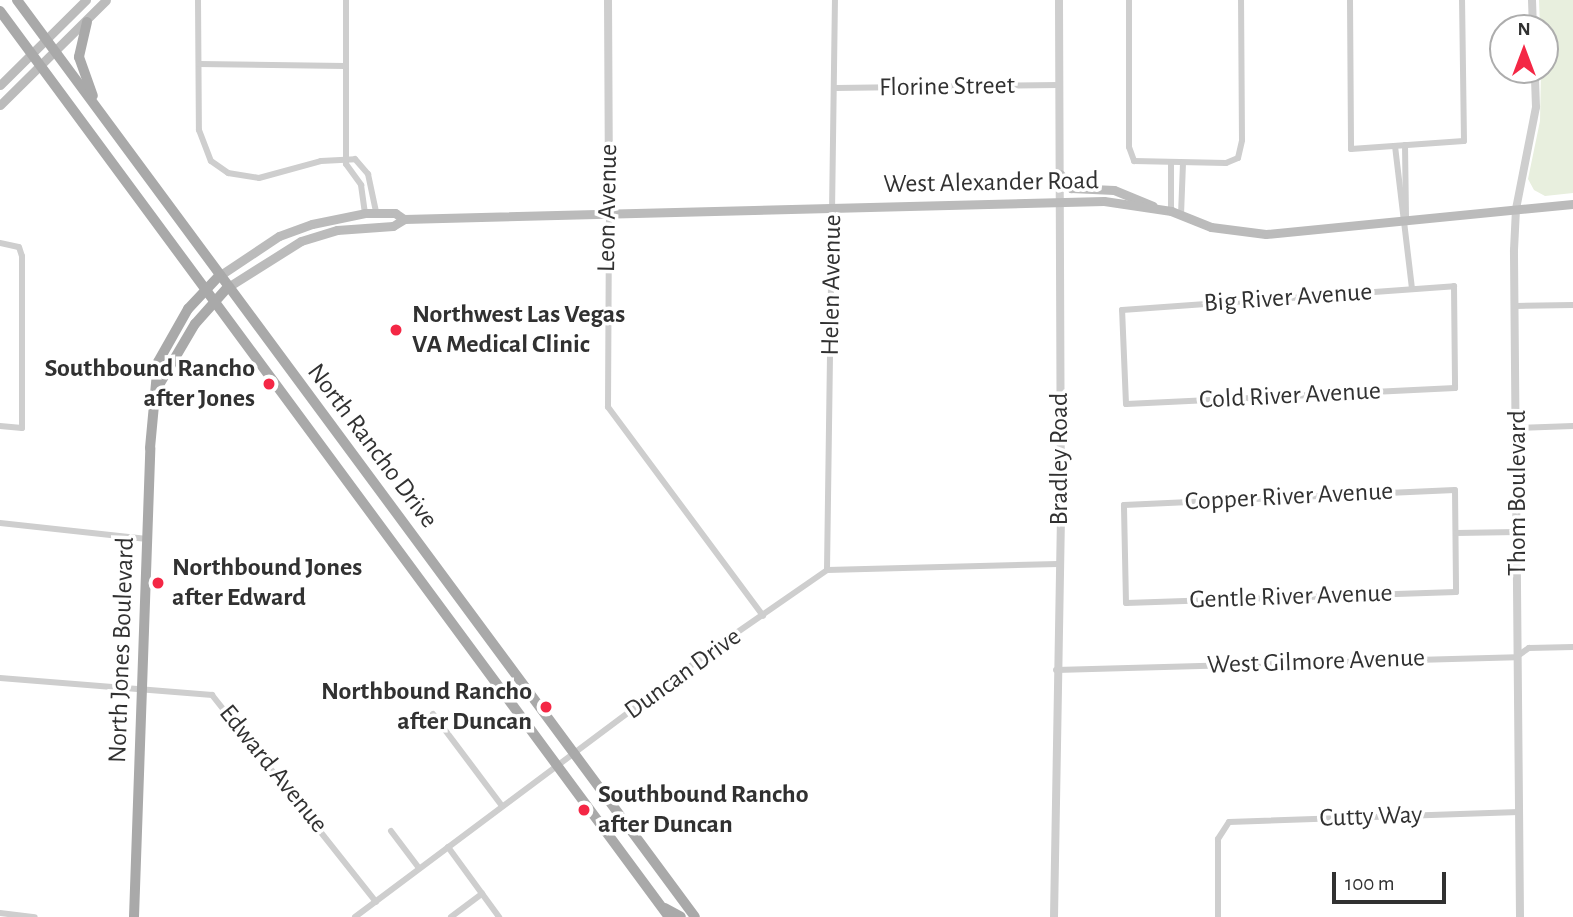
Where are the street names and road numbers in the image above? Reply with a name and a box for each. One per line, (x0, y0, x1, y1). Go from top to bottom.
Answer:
street label: Florine Street (879, 70, 1015, 104)
street label: Leon Avenue (591, 144, 625, 272)
street label: West Alexander Road (883, 166, 1099, 200)
street label: Helen Avenue (815, 214, 849, 356)
street label: Big River Avenue (1203, 277, 1373, 319)
street label: North Rancho Drive (300, 358, 444, 534)
street label: Cold River Avenue (1198, 376, 1382, 416)
street label: Bradley Road (1044, 393, 1076, 525)
street label: Thom Boulevard (1502, 410, 1534, 576)
street label: Copper River Avenue (1184, 476, 1394, 518)
street label: North Jones Boulevard (102, 537, 142, 763)
street label: Gentle River Avenue (1189, 578, 1393, 616)
street label: Duncan Drive (619, 621, 747, 727)
street label: West Gilmore Avenue (1206, 643, 1426, 681)
street label: Edward Avenue (212, 699, 334, 839)
street label: Cutty Way (1319, 800, 1423, 834)

